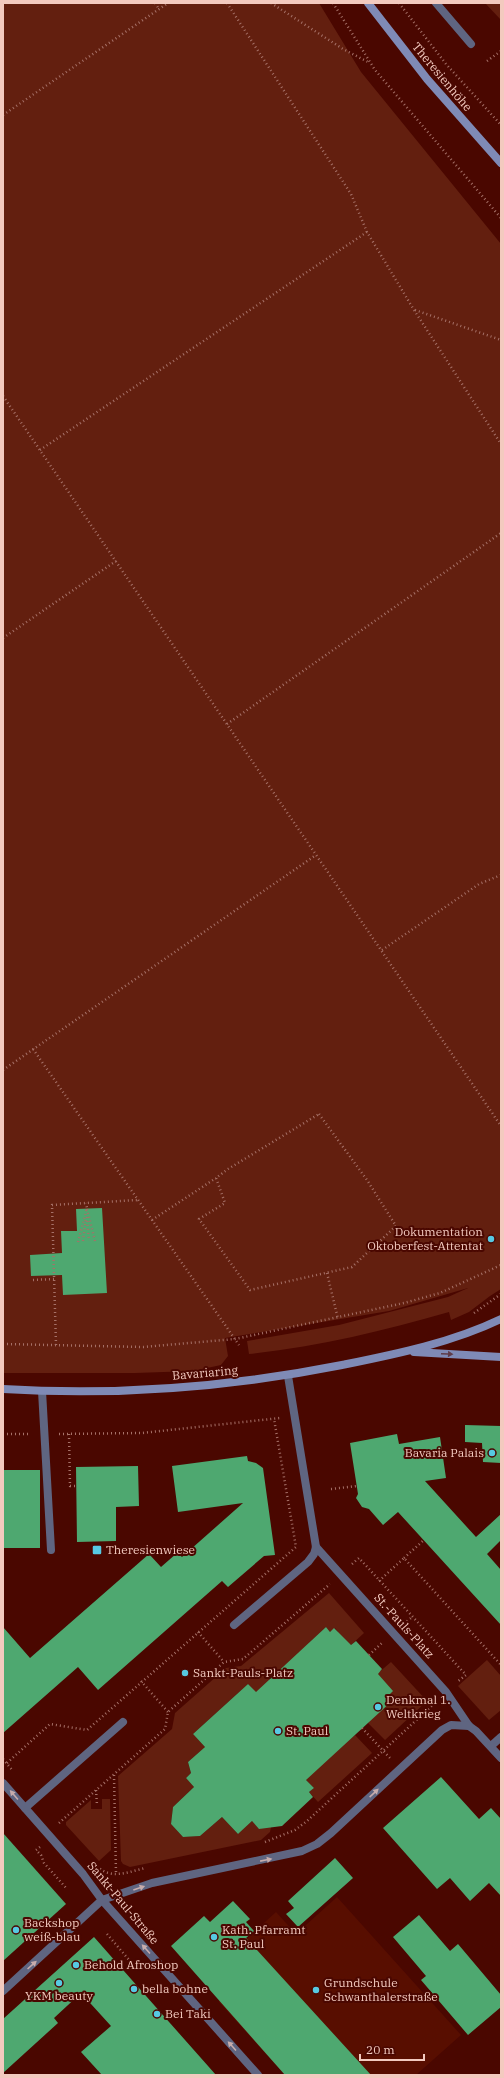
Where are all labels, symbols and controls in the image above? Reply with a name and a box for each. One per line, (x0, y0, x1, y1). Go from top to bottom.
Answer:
street label: Theresienhöhe (409, 39, 476, 114)
place label: Dokumentation Oktoberfest-Attentat (367, 1224, 483, 1253)
marker: Dokumentation Oktoberfest-Attentat (486, 1234, 496, 1244)
one-way arrow (440, 1351, 453, 1357)
street label: Bavariaring (171, 1362, 239, 1383)
place label: Bavaria Palais (405, 1445, 484, 1460)
marker: Bavaria Palais (487, 1448, 497, 1458)
place label: Theresienwiese (106, 1542, 195, 1557)
marker: Theresienwiese (91, 1544, 103, 1556)
street label: St.-Pauls-Platz (371, 1590, 438, 1661)
place label: Sankt-Pauls-Platz (193, 1665, 293, 1680)
marker: Sankt-Pauls-Platz (180, 1668, 190, 1678)
place label: Denkmal 1. Weltkrieg (386, 1692, 450, 1721)
marker: Denkmal 1. Weltkrieg (373, 1702, 383, 1712)
place label: St. Paul (286, 1723, 329, 1738)
marker: St. Paul (273, 1726, 283, 1736)
one-way arrow (369, 1788, 379, 1798)
one-way arrow (10, 1791, 19, 1800)
one-way arrow (260, 1857, 272, 1863)
street label: Sankt-Paul-Straße (84, 1858, 162, 1947)
one-way arrow (134, 1884, 146, 1890)
place label: Backshop weiß-blau (24, 1915, 81, 1944)
place label: Kath. Pfarramt St. Paul (222, 1922, 306, 1951)
marker: Backshop weiß-blau (11, 1925, 21, 1935)
marker: Kath. Pfarramt St. Paul (209, 1932, 219, 1942)
one-way arrow (141, 1944, 150, 1954)
place label: Behold Afroshop (84, 1957, 178, 1972)
one-way arrow (27, 1960, 37, 1969)
marker: Behold Afroshop (71, 1960, 81, 1970)
place label: Grundschule Schwanthalerstraße (324, 1975, 438, 2004)
marker: YKM beauty (54, 1978, 64, 1988)
place label: bella bohne (142, 1981, 208, 1996)
marker: bella bohne (129, 1984, 139, 1994)
marker: Grundschule Schwanthalerstraße (311, 1985, 321, 1995)
place label: YKM beauty (25, 1988, 93, 2003)
place label: Bei Taki (165, 2006, 211, 2021)
marker: Bei Taki (152, 2009, 162, 2019)
scale bar (360, 2036, 424, 2062)
one-way arrow (228, 2041, 237, 2051)
text: 20 m (366, 2042, 395, 2057)

